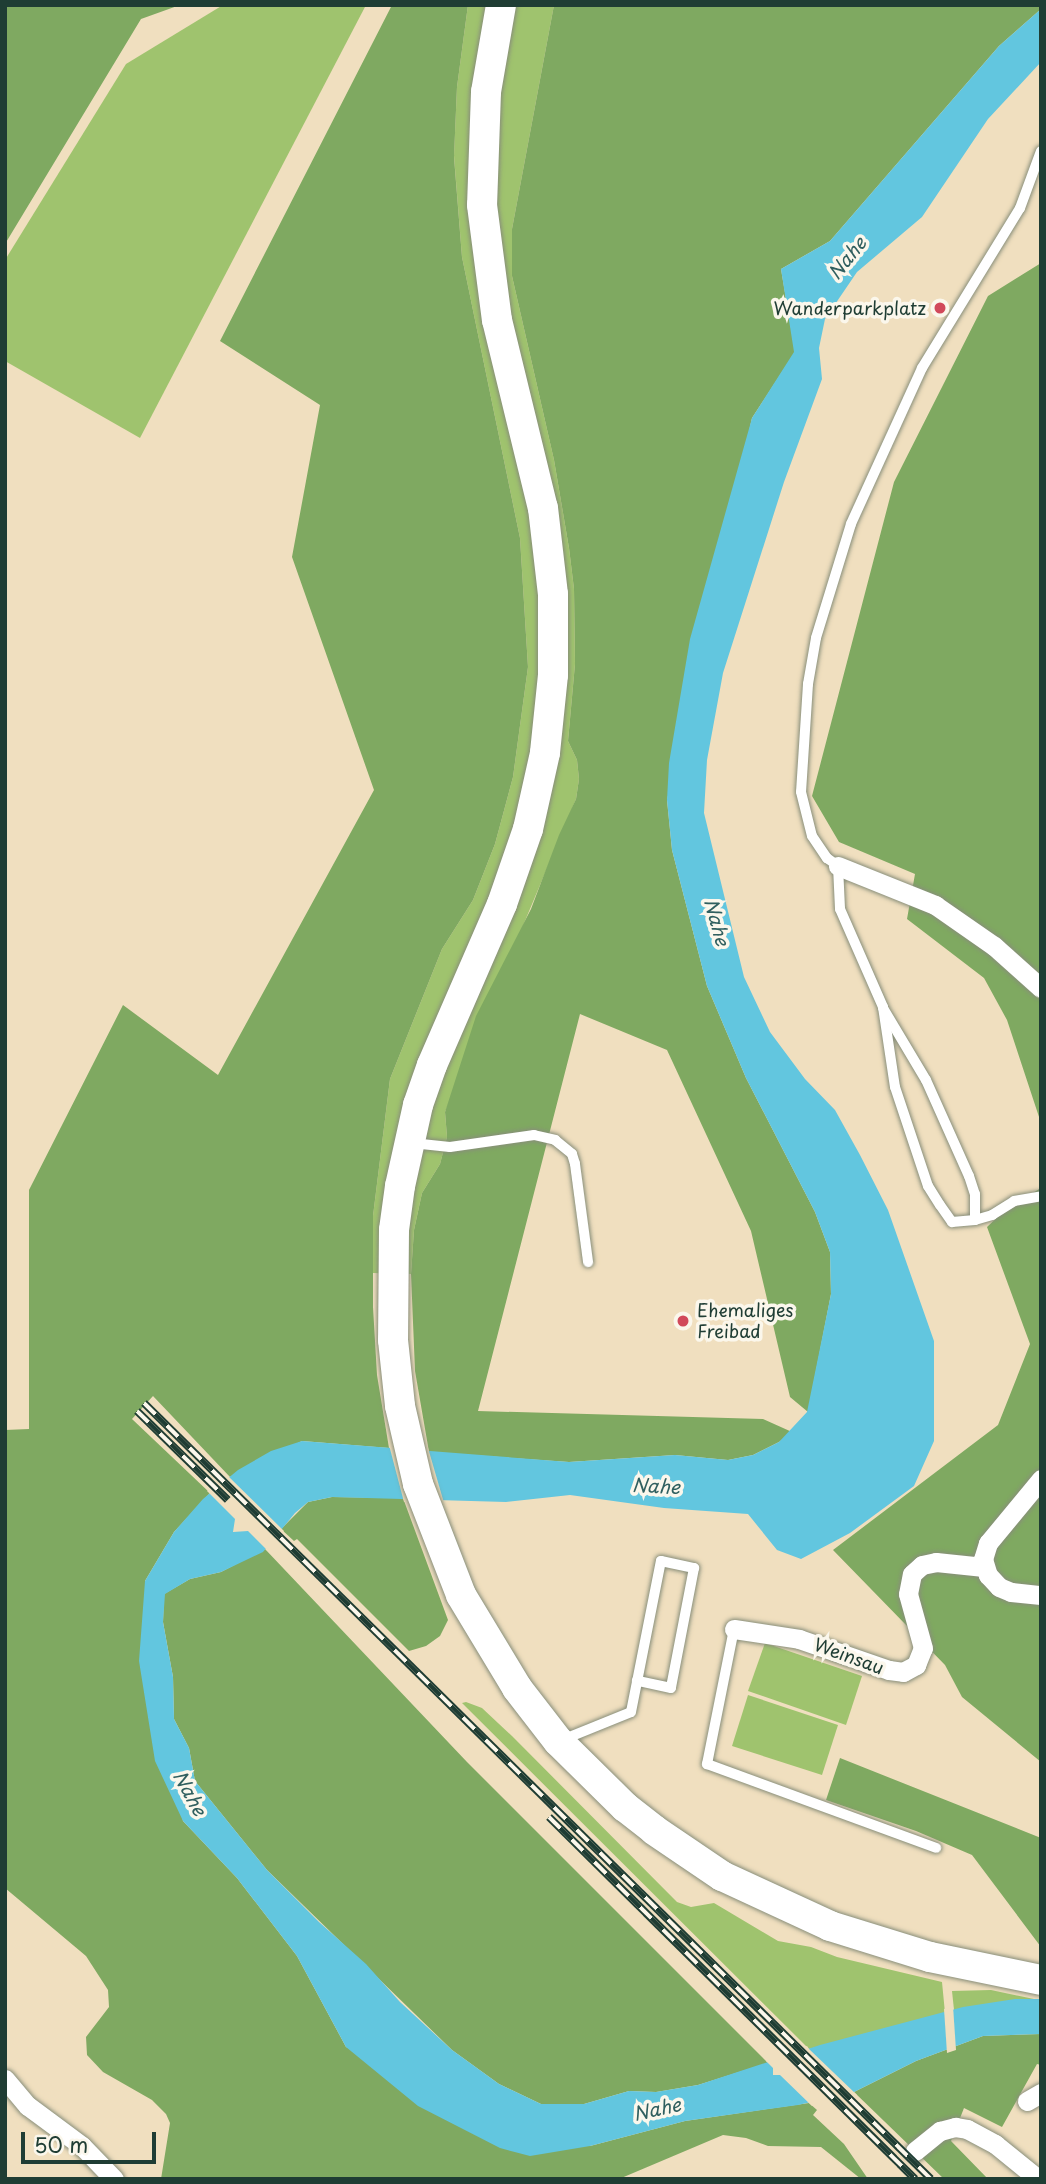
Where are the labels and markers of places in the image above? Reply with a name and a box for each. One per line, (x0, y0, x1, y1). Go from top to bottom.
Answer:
place label: Wanderparkplatz (773, 297, 926, 319)
marker: Wanderparkplatz (932, 300, 948, 316)
place label: Ehemaliges Freibad (697, 1300, 794, 1342)
marker: Ehemaliges Freibad (675, 1313, 691, 1329)

